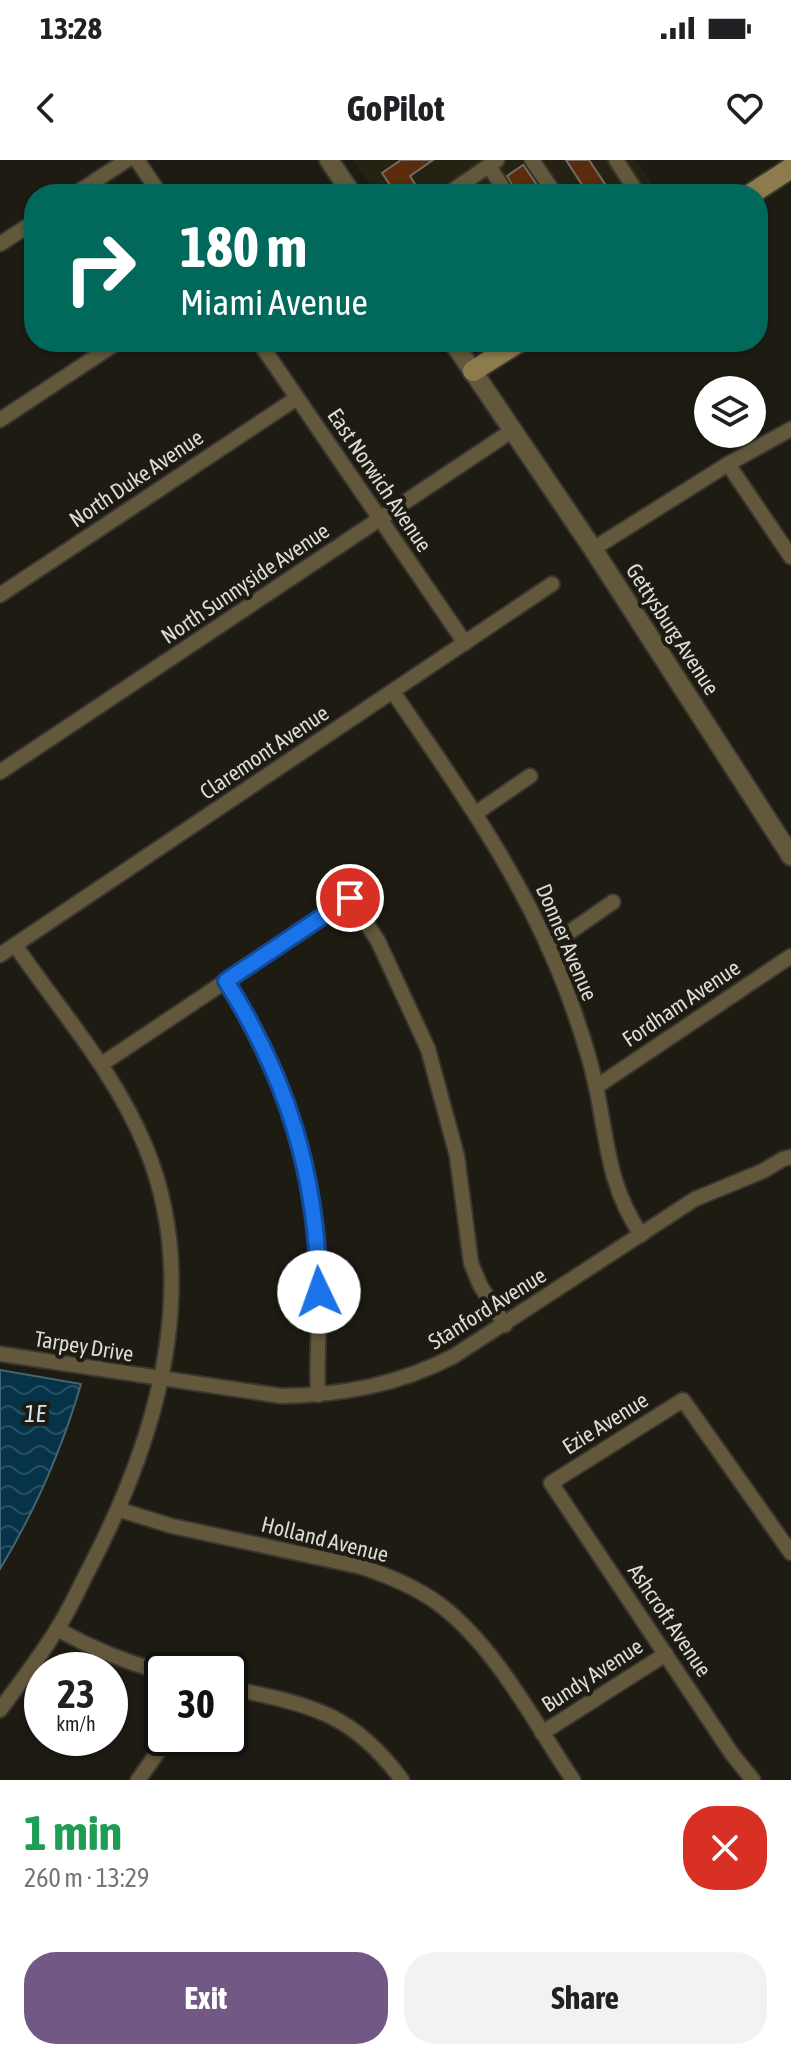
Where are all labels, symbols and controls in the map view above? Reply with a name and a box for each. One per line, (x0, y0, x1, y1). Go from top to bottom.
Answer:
text: 13:28 (40, 11, 102, 45)
icon: back (24, 86, 68, 130)
icon: heart (723, 86, 767, 130)
text: GoPilot (346, 87, 445, 129)
text: 180 m (180, 215, 307, 279)
icon: right (48, 216, 152, 320)
text: Miami Avenue (180, 281, 368, 323)
map controls (694, 376, 766, 448)
button: layers (694, 376, 766, 448)
street label: East Norwich Avenue (322, 403, 438, 557)
street label: North Duke Avenue (64, 424, 208, 532)
street label: North Sunnyside Avenue (156, 517, 334, 649)
street label: Gettysburg Avenue (621, 558, 725, 700)
street label: Claremont Avenue (195, 699, 333, 805)
pin (316, 864, 384, 932)
icon: arrive (328, 876, 372, 920)
street label: Donner Avenue (531, 880, 603, 1004)
street label: Fordham Avenue (617, 954, 745, 1052)
position arrow (277, 1250, 361, 1334)
street label: Stanford Avenue (423, 1262, 551, 1354)
street label: Tarpey Drive (33, 1325, 135, 1367)
street label: Ezie Avenue (557, 1386, 653, 1460)
water label: 1E (24, 1400, 48, 1427)
street label: Holland Avenue (259, 1511, 391, 1567)
street label: Ashcroft Avenue (623, 1559, 717, 1681)
street label: Bundy Avenue (537, 1633, 647, 1717)
speed limit sign: 30 (144, 1652, 248, 1756)
text: 23 (57, 1671, 95, 1716)
text: km/h (56, 1712, 96, 1735)
text: 1 min (24, 1805, 122, 1860)
button: close (683, 1806, 767, 1890)
text: 260 m · 13:29 (24, 1863, 149, 1893)
button: Exit (24, 1952, 388, 2044)
button: Share (404, 1952, 767, 2044)

